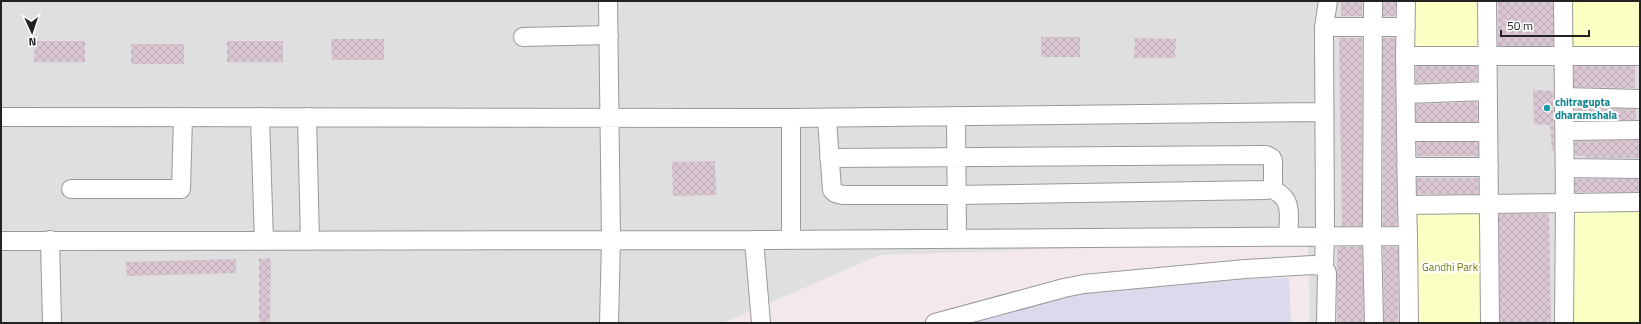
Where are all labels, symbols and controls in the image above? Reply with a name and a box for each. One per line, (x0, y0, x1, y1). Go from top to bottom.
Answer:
north arrow (12, 12, 52, 52)
scale bar (1501, 12, 1589, 38)
text: 50 m (1507, 16, 1533, 35)
text: N (28, 34, 37, 50)
place label: chitragupta dharamshala (1555, 94, 1618, 123)
marker: chitragupta dharamshala (1542, 103, 1552, 113)
park label: Gandhi Park (1422, 259, 1479, 275)

